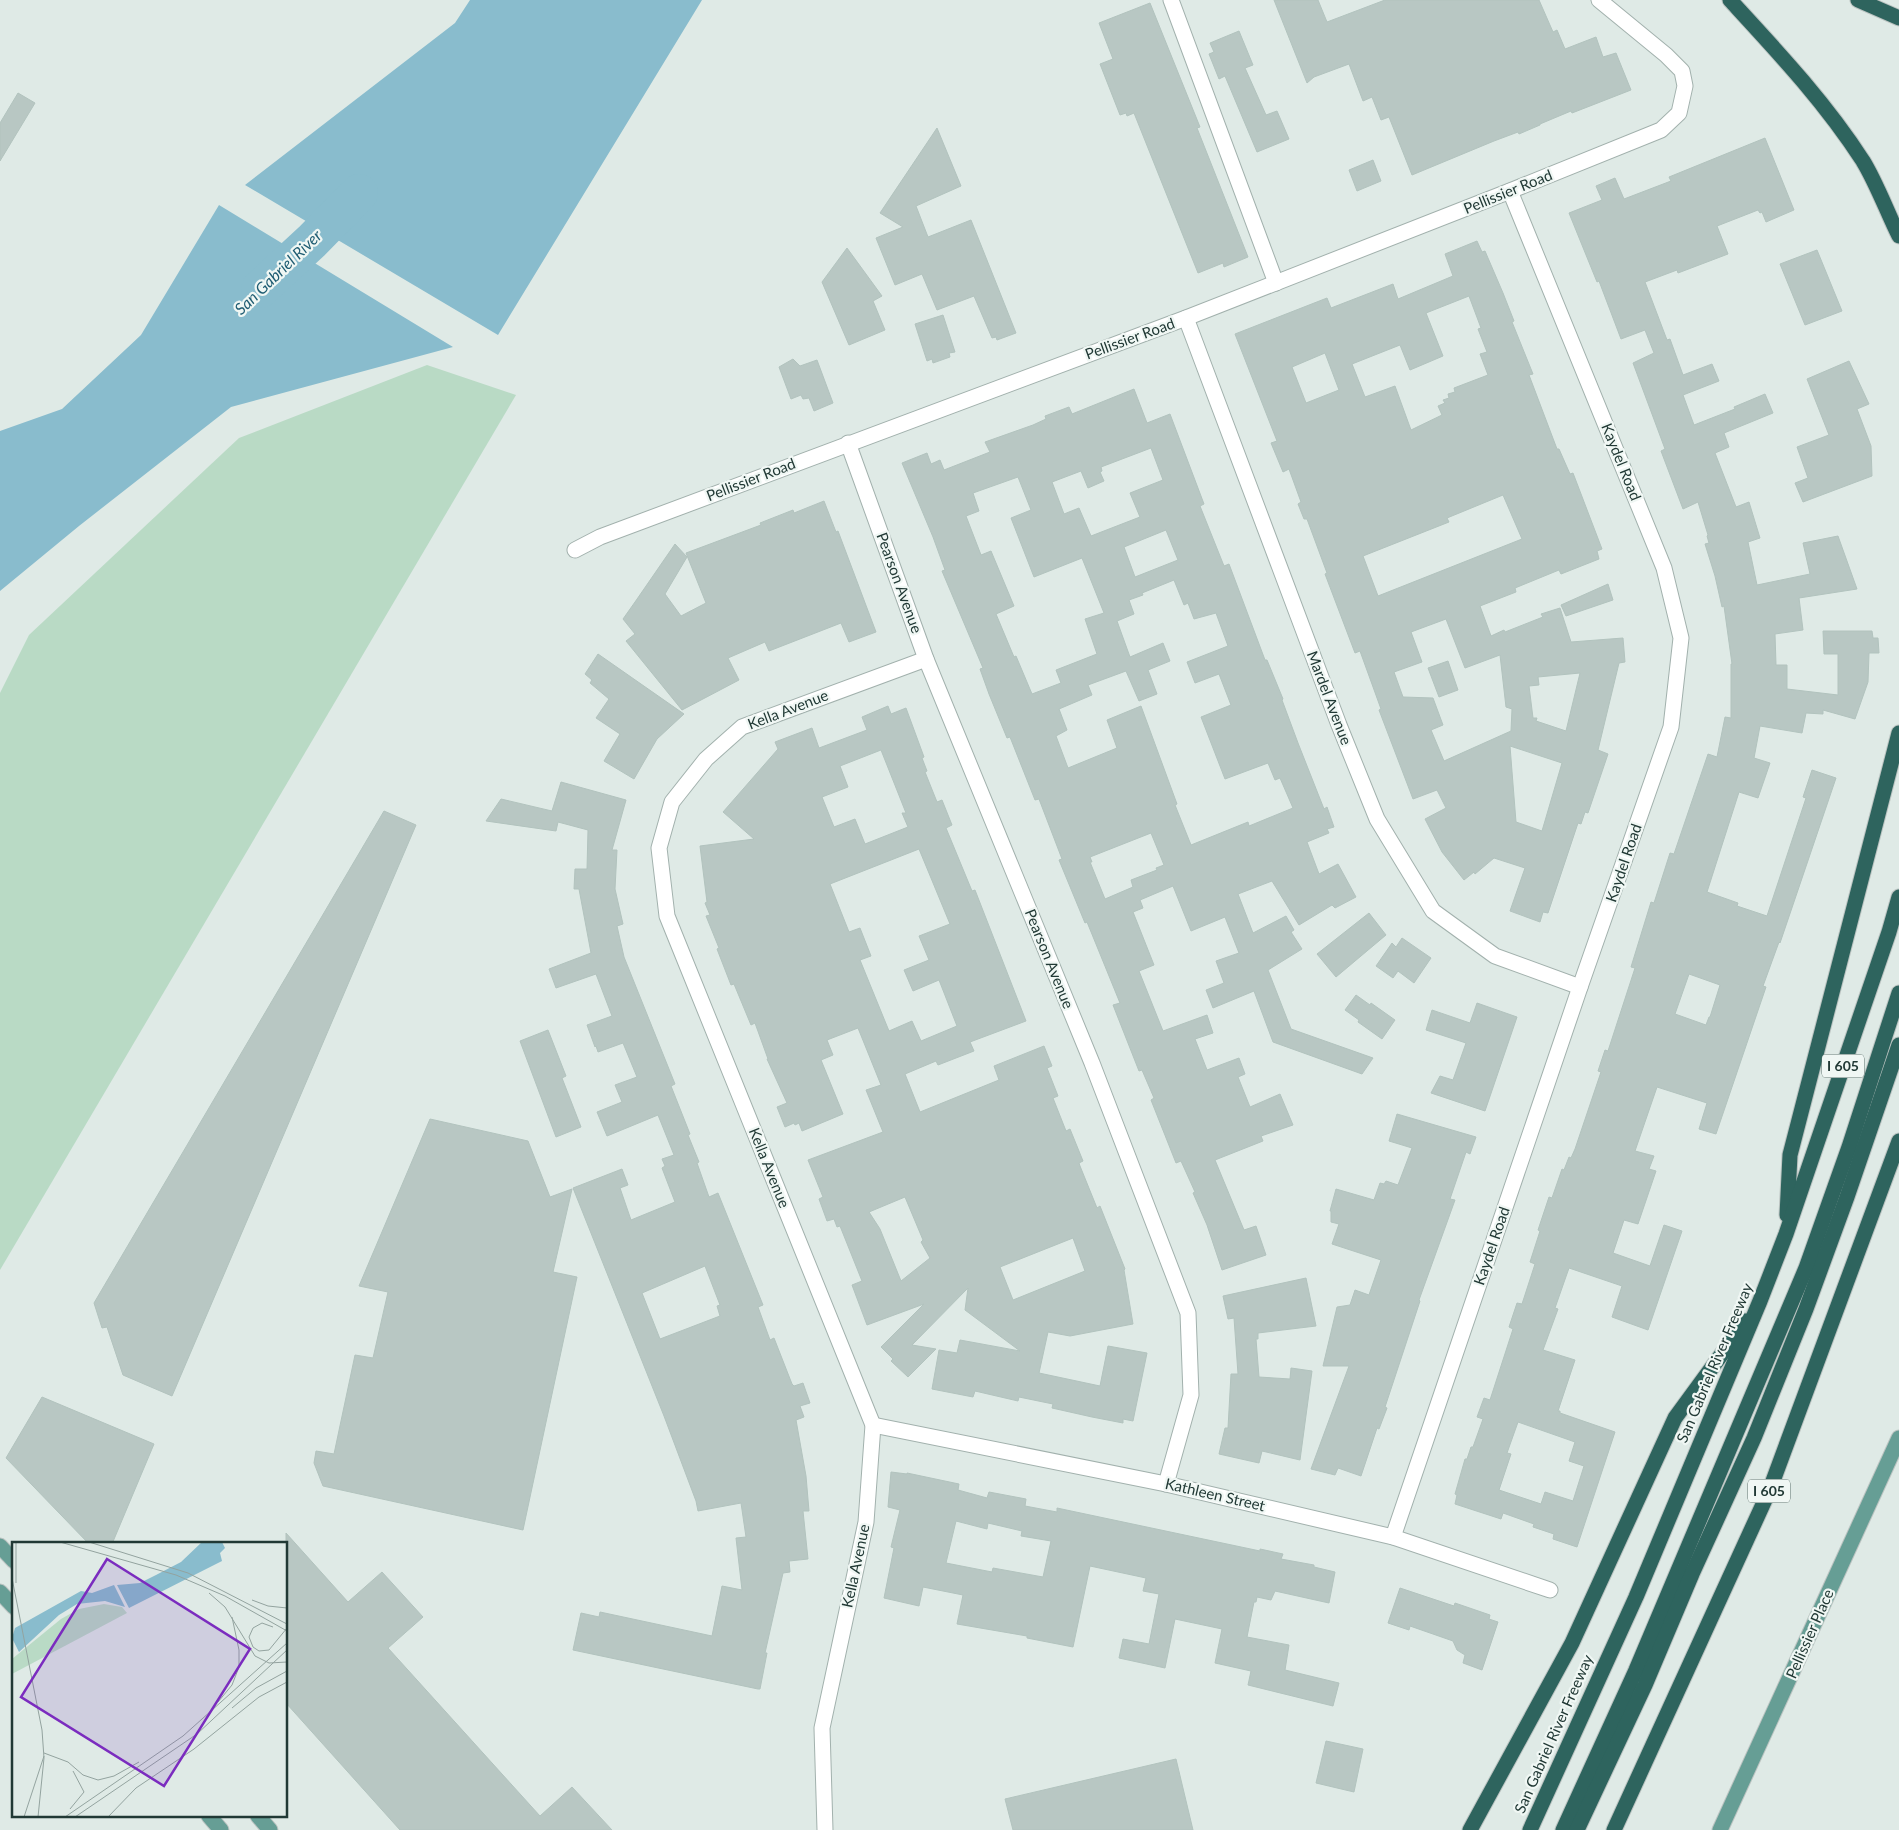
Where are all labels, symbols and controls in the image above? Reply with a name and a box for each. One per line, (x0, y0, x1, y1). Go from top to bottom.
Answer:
street label: Pellissier Road (1461, 165, 1555, 217)
water label: San Gabriel River (230, 225, 325, 318)
street label: Pellissier Road (1082, 314, 1177, 363)
street label: Kaydel Road (1598, 420, 1646, 503)
street label: Pellissier Road (704, 454, 798, 504)
street label: Pearson Avenue (873, 530, 927, 636)
street label: Mardel Avenue (1304, 648, 1356, 747)
street label: Kella Avenue (745, 685, 831, 733)
street label: Kaydel Road (1601, 821, 1645, 904)
street label: Pearson Avenue (1022, 906, 1078, 1011)
road number: I 605 (1822, 1054, 1864, 1078)
street label: Kella Avenue (746, 1125, 794, 1210)
street label: Kaydel Road (1469, 1204, 1513, 1287)
street label: San Gabriel River Freeway (1672, 1280, 1756, 1445)
street label: Kathleen Street (1163, 1474, 1268, 1514)
road number: I 605 (1748, 1480, 1790, 1502)
street label: Kella Avenue (837, 1522, 873, 1609)
inset map (12, 1542, 288, 1818)
street label: Pellissier Place (1781, 1586, 1837, 1681)
street label: San Gabriel River Freeway (1510, 1651, 1596, 1816)

